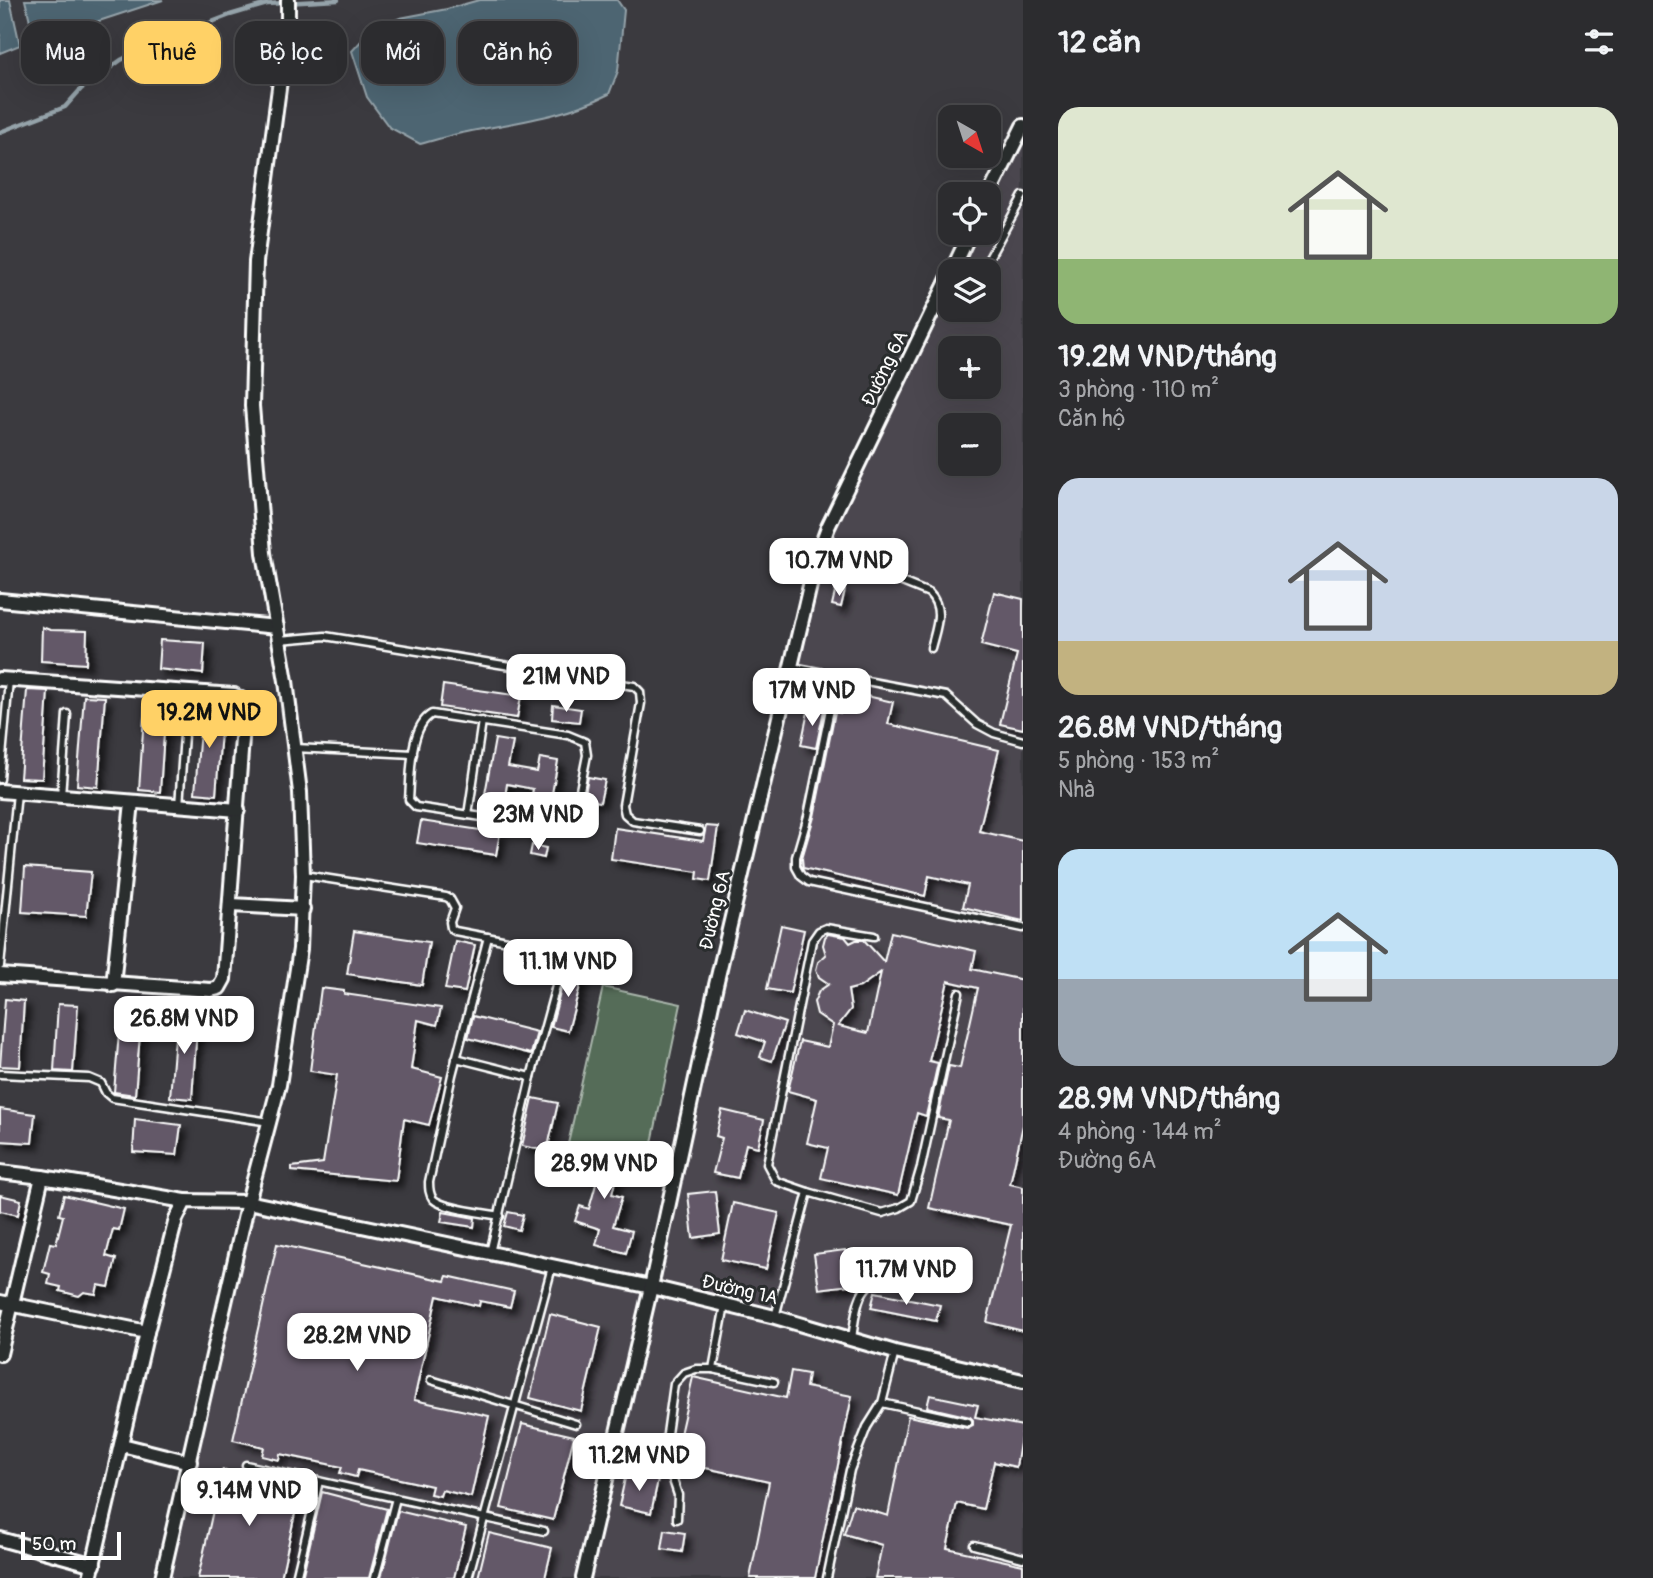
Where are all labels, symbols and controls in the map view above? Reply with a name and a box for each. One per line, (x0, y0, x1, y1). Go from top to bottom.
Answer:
chip: Mua (21, 21, 110, 84)
chip: Thuê (124, 21, 221, 84)
chip: Bộ lọc (235, 21, 347, 84)
chip: Mới (361, 21, 444, 84)
chip: Căn hộ (458, 21, 577, 84)
icon: filters (1580, 23, 1618, 61)
text: 12 căn (1058, 24, 1141, 61)
north arrow (938, 105, 1001, 168)
map controls (938, 105, 1001, 476)
icon: home (1275, 152, 1401, 278)
button: locate (938, 182, 1001, 245)
button: layers (938, 259, 1001, 322)
street label: Đường 6A (856, 327, 913, 410)
button: + (938, 336, 1001, 399)
text: 19.2M VND/tháng (1058, 338, 1277, 375)
text: 3 phòng · 110 m² (1058, 375, 1219, 404)
text: Căn hộ (1058, 404, 1125, 433)
button: − (938, 413, 1001, 476)
icon: home (1275, 523, 1401, 649)
pin: 10.7M VND (759, 538, 919, 598)
text: 10.7M VND (785, 546, 893, 575)
pin: 21M VND (501, 654, 631, 714)
text: 21M VND (522, 662, 610, 691)
pin: 17M VND (747, 668, 877, 728)
text: 17M VND (769, 676, 855, 705)
pin: 19.2M VND (129, 690, 289, 750)
text: 19.2M VND (157, 698, 261, 727)
text: 26.8M VND/tháng (1058, 709, 1282, 746)
text: 5 phòng · 153 m² (1058, 746, 1219, 775)
text: Nhà (1058, 775, 1095, 804)
pin: 23M VND (473, 792, 603, 852)
text: 23M VND (493, 800, 583, 829)
street label: Đường 6A (694, 868, 736, 952)
icon: home (1275, 894, 1401, 1020)
pin: 11.1M VND (488, 940, 648, 999)
text: 11.1M VND (519, 947, 617, 976)
pin: 26.8M VND (104, 996, 264, 1056)
text: 26.8M VND (130, 1004, 238, 1033)
text: 28.9M VND/tháng (1058, 1080, 1280, 1117)
text: 4 phòng · 144 m² (1058, 1117, 1222, 1146)
pin: 28.9M VND (524, 1142, 684, 1201)
text: Đường 6A (1058, 1146, 1156, 1175)
text: 28.9M VND (551, 1149, 657, 1178)
pin: 11.7M VND (826, 1248, 986, 1307)
text: 11.7M VND (856, 1255, 956, 1284)
street label: Đường 1A (699, 1270, 780, 1310)
pin: 28.2M VND (277, 1314, 437, 1373)
text: 28.2M VND (303, 1321, 411, 1350)
pin: 11.2M VND (559, 1434, 719, 1493)
text: 11.2M VND (588, 1441, 690, 1470)
pin: 9.14M VND (169, 1468, 329, 1528)
text: 9.14M VND (197, 1476, 301, 1505)
scale bar (21, 1529, 121, 1561)
text: 50 m (32, 1532, 76, 1556)

